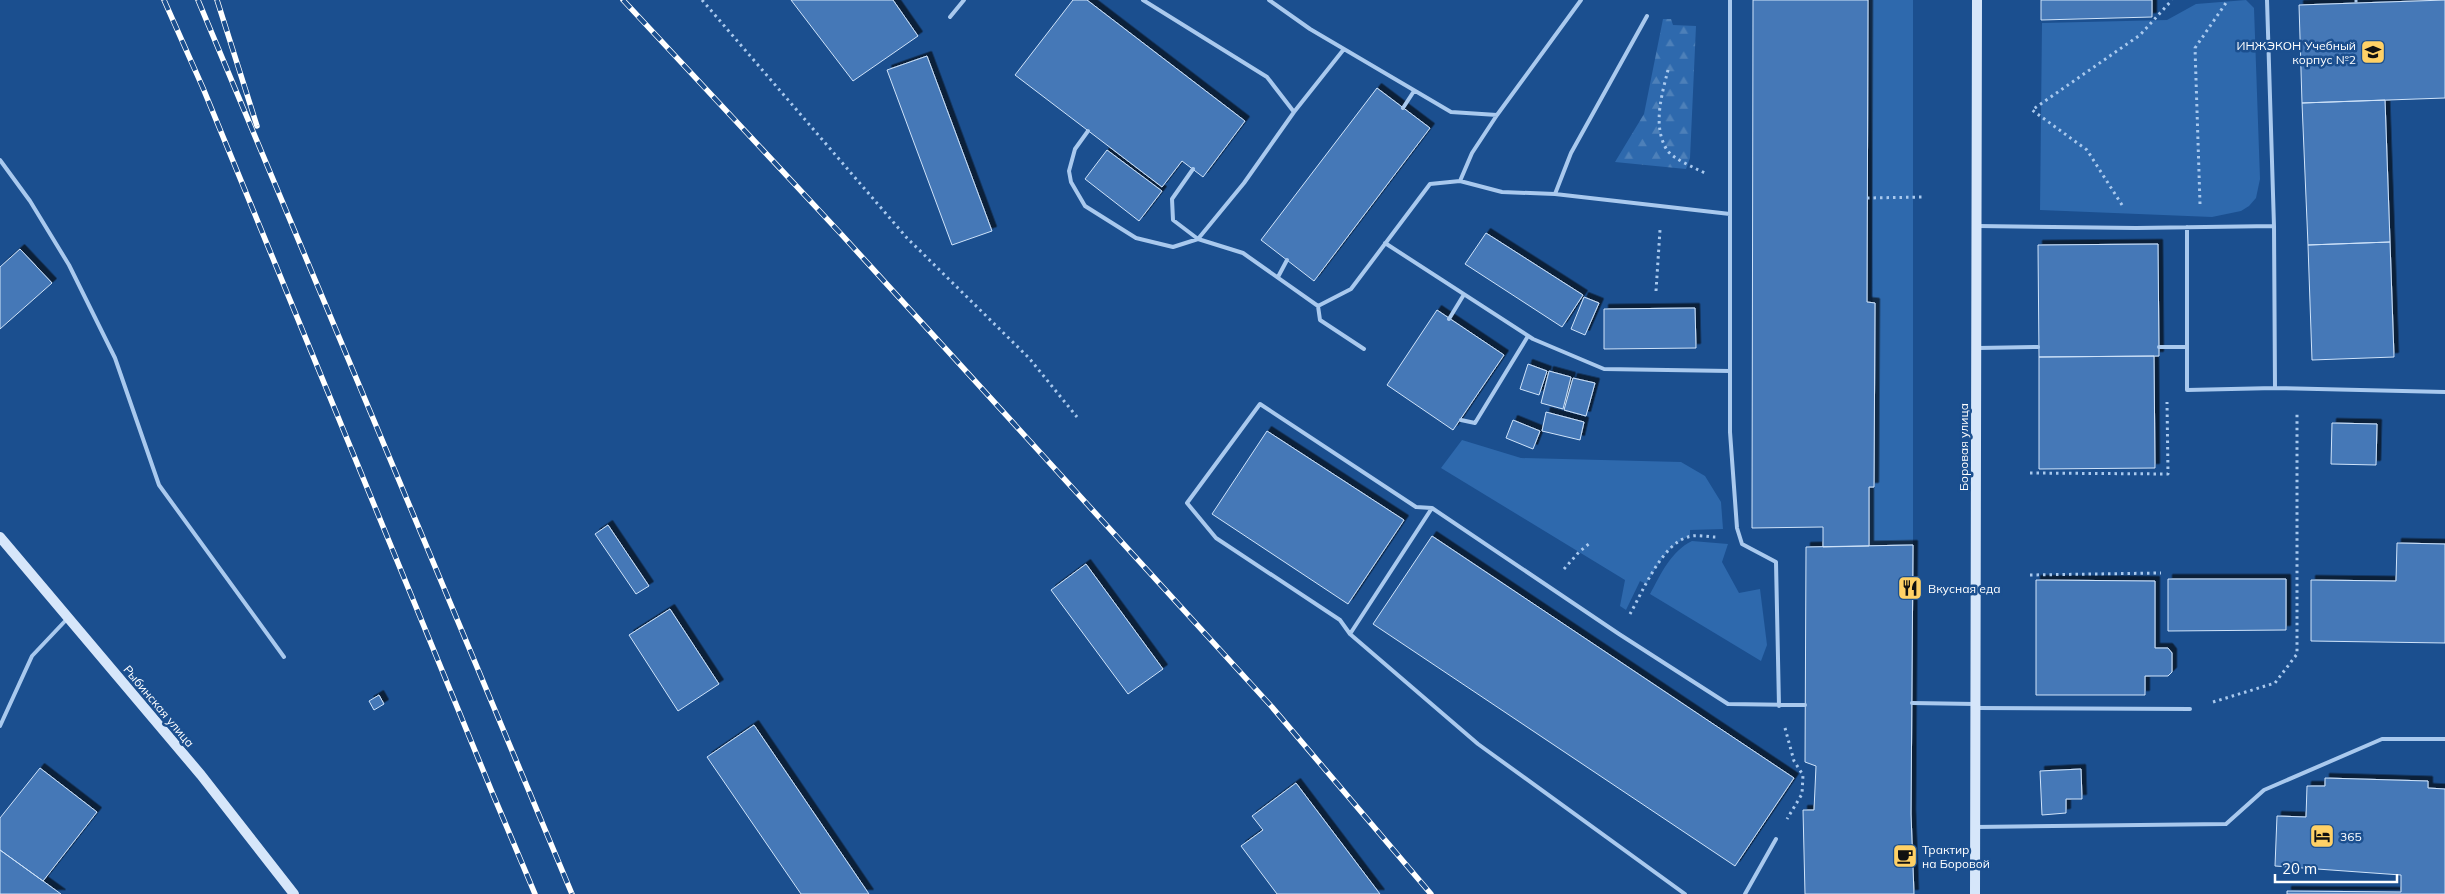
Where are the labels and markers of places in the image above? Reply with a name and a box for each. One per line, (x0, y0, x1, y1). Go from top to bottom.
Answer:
place label: ИНЖЭКОН Учебный корпус №2 (2236, 38, 2356, 67)
school or university icon: ИНЖЭКОН Учебный корпус №2 (2360, 39, 2386, 65)
restaurant icon: Вкусная еда (1897, 575, 1923, 601)
place label: Вкусная еда (1928, 581, 2001, 596)
hotel icon: 365 (2309, 823, 2335, 849)
place label: 365 (2340, 829, 2362, 844)
place label: Трактир на Боровой (1922, 842, 1990, 871)
cafe icon: Трактир на Боровой (1892, 843, 1918, 869)

